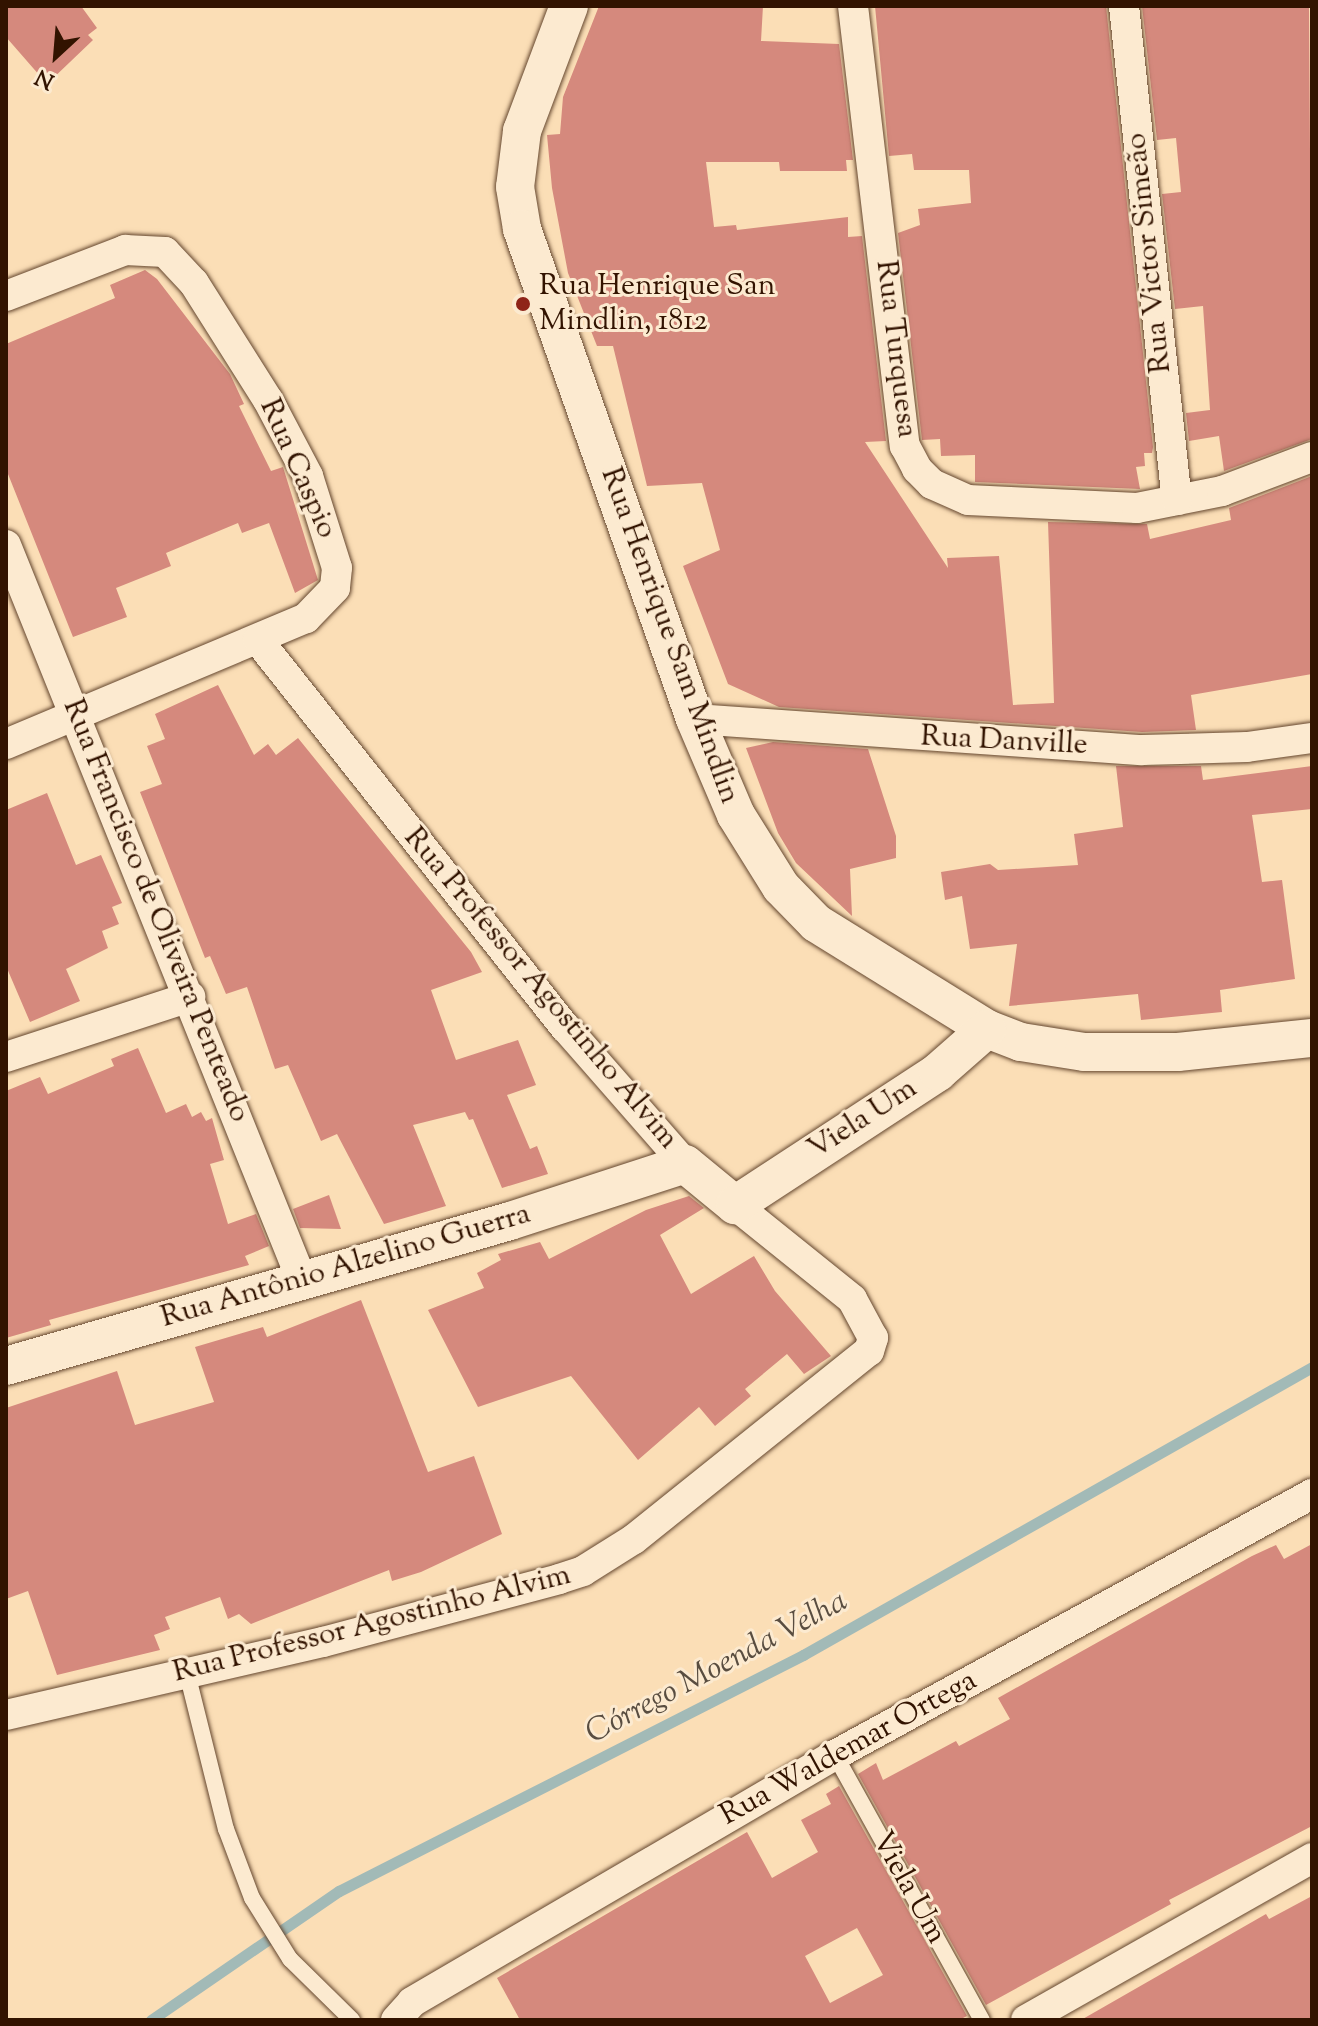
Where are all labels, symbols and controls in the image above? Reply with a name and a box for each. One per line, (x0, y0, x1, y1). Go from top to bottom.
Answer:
north arrow (16, 16, 96, 96)
text: N (31, 59, 60, 96)
street label: Rua Victor Simeão (1119, 131, 1181, 375)
street label: Rua Turquesa (866, 258, 924, 440)
place label: Rua Henrique San Mindlin, 1812 (539, 269, 775, 340)
marker: Rua Henrique San Mindlin, 1812 (514, 295, 532, 313)
street label: Rua Caspio (250, 394, 344, 544)
street label: Rua Henrique Sam Mindlin (591, 463, 747, 809)
street label: Rua Francisco de Oliveira Penteado (53, 694, 257, 1128)
street label: Rua Danville (920, 720, 1088, 764)
street label: Rua Professor Agostinho Alvim (395, 821, 685, 1157)
street label: Viela Um (802, 1072, 924, 1168)
street label: Rua Antônio Alzelino Guerra (157, 1197, 535, 1337)
street label: Rua Professor Agostinho Alvim (170, 1558, 574, 1692)
water label: Córrego Moenda Velha (580, 1583, 854, 1753)
street label: Rua Waldemar Ortega (714, 1664, 984, 1834)
street label: Viela Um (863, 1826, 953, 1950)

